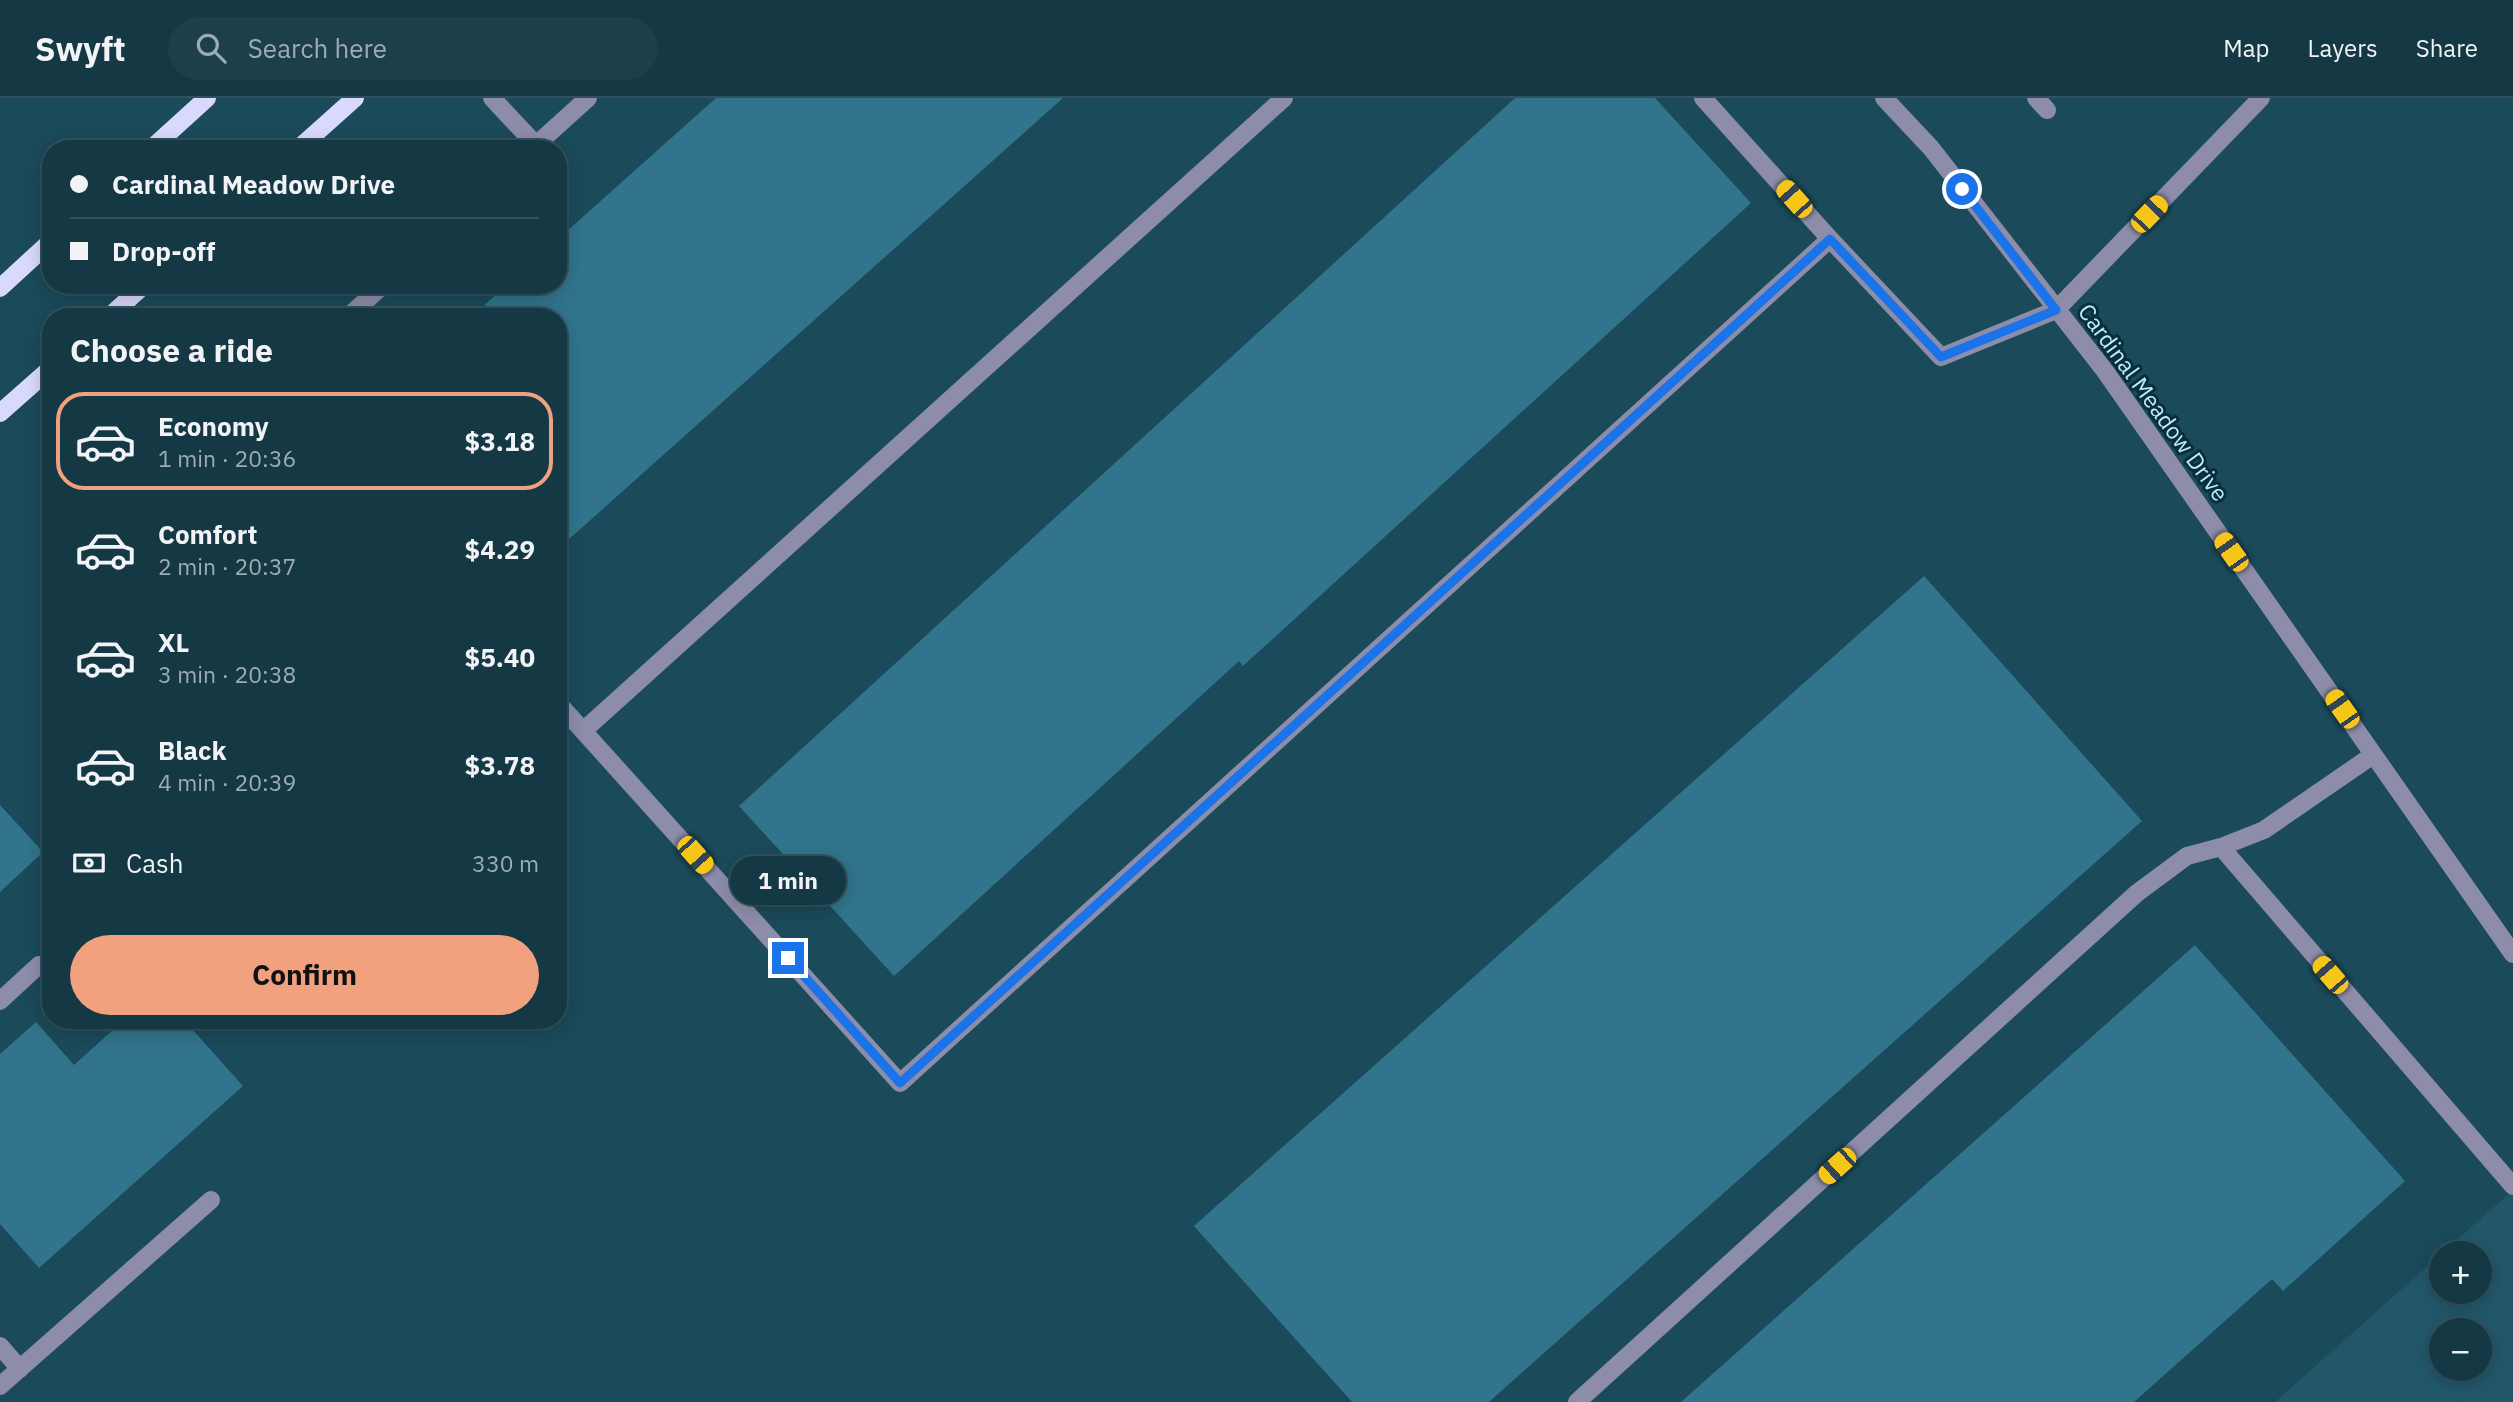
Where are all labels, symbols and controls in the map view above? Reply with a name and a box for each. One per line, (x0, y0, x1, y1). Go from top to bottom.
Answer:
search box (168, 17, 658, 80)
text: Swyft (35, 27, 126, 70)
icon: search (192, 29, 230, 67)
text: Search here (248, 31, 387, 65)
text: Map (2223, 32, 2270, 64)
text: Layers (2308, 32, 2378, 64)
text: Share (2416, 32, 2478, 64)
text: Cardinal Meadow Drive (112, 167, 395, 201)
route start (1946, 173, 1978, 205)
car (1773, 176, 1816, 222)
car (2127, 192, 2172, 236)
text: Drop-off (112, 234, 215, 268)
street label: Cardinal Meadow Drive (2072, 297, 2236, 507)
text: Choose a ride (70, 329, 273, 371)
text: Economy (158, 409, 269, 443)
icon: car (74, 410, 137, 473)
text: $3.18 (465, 424, 535, 458)
text: 1 min · 20:36 (158, 443, 296, 473)
text: Comfort (158, 517, 257, 551)
icon: car (74, 518, 137, 581)
car (2211, 529, 2252, 575)
text: $4.29 (465, 532, 535, 566)
text: 2 min · 20:37 (158, 551, 296, 581)
text: XL (158, 625, 189, 659)
icon: car (74, 626, 137, 689)
text: $5.40 (465, 640, 535, 674)
text: 3 min · 20:38 (158, 659, 296, 689)
car (2322, 686, 2363, 732)
text: Black (158, 733, 226, 767)
icon: car (74, 734, 137, 797)
text: $3.78 (465, 748, 535, 782)
text: 4 min · 20:39 (158, 767, 296, 797)
car (674, 832, 717, 878)
icon: cash (70, 844, 108, 882)
text: Cash (126, 846, 183, 880)
text: 330 m (472, 848, 539, 878)
callout: 1 min (730, 856, 846, 906)
text: 1 min (758, 865, 818, 895)
button: Confirm (70, 935, 539, 1015)
route end (772, 942, 804, 974)
car (2309, 952, 2352, 998)
car (1815, 1144, 1860, 1188)
map controls (2429, 1241, 2492, 1381)
button: + (2429, 1241, 2492, 1304)
button: − (2429, 1318, 2492, 1381)

